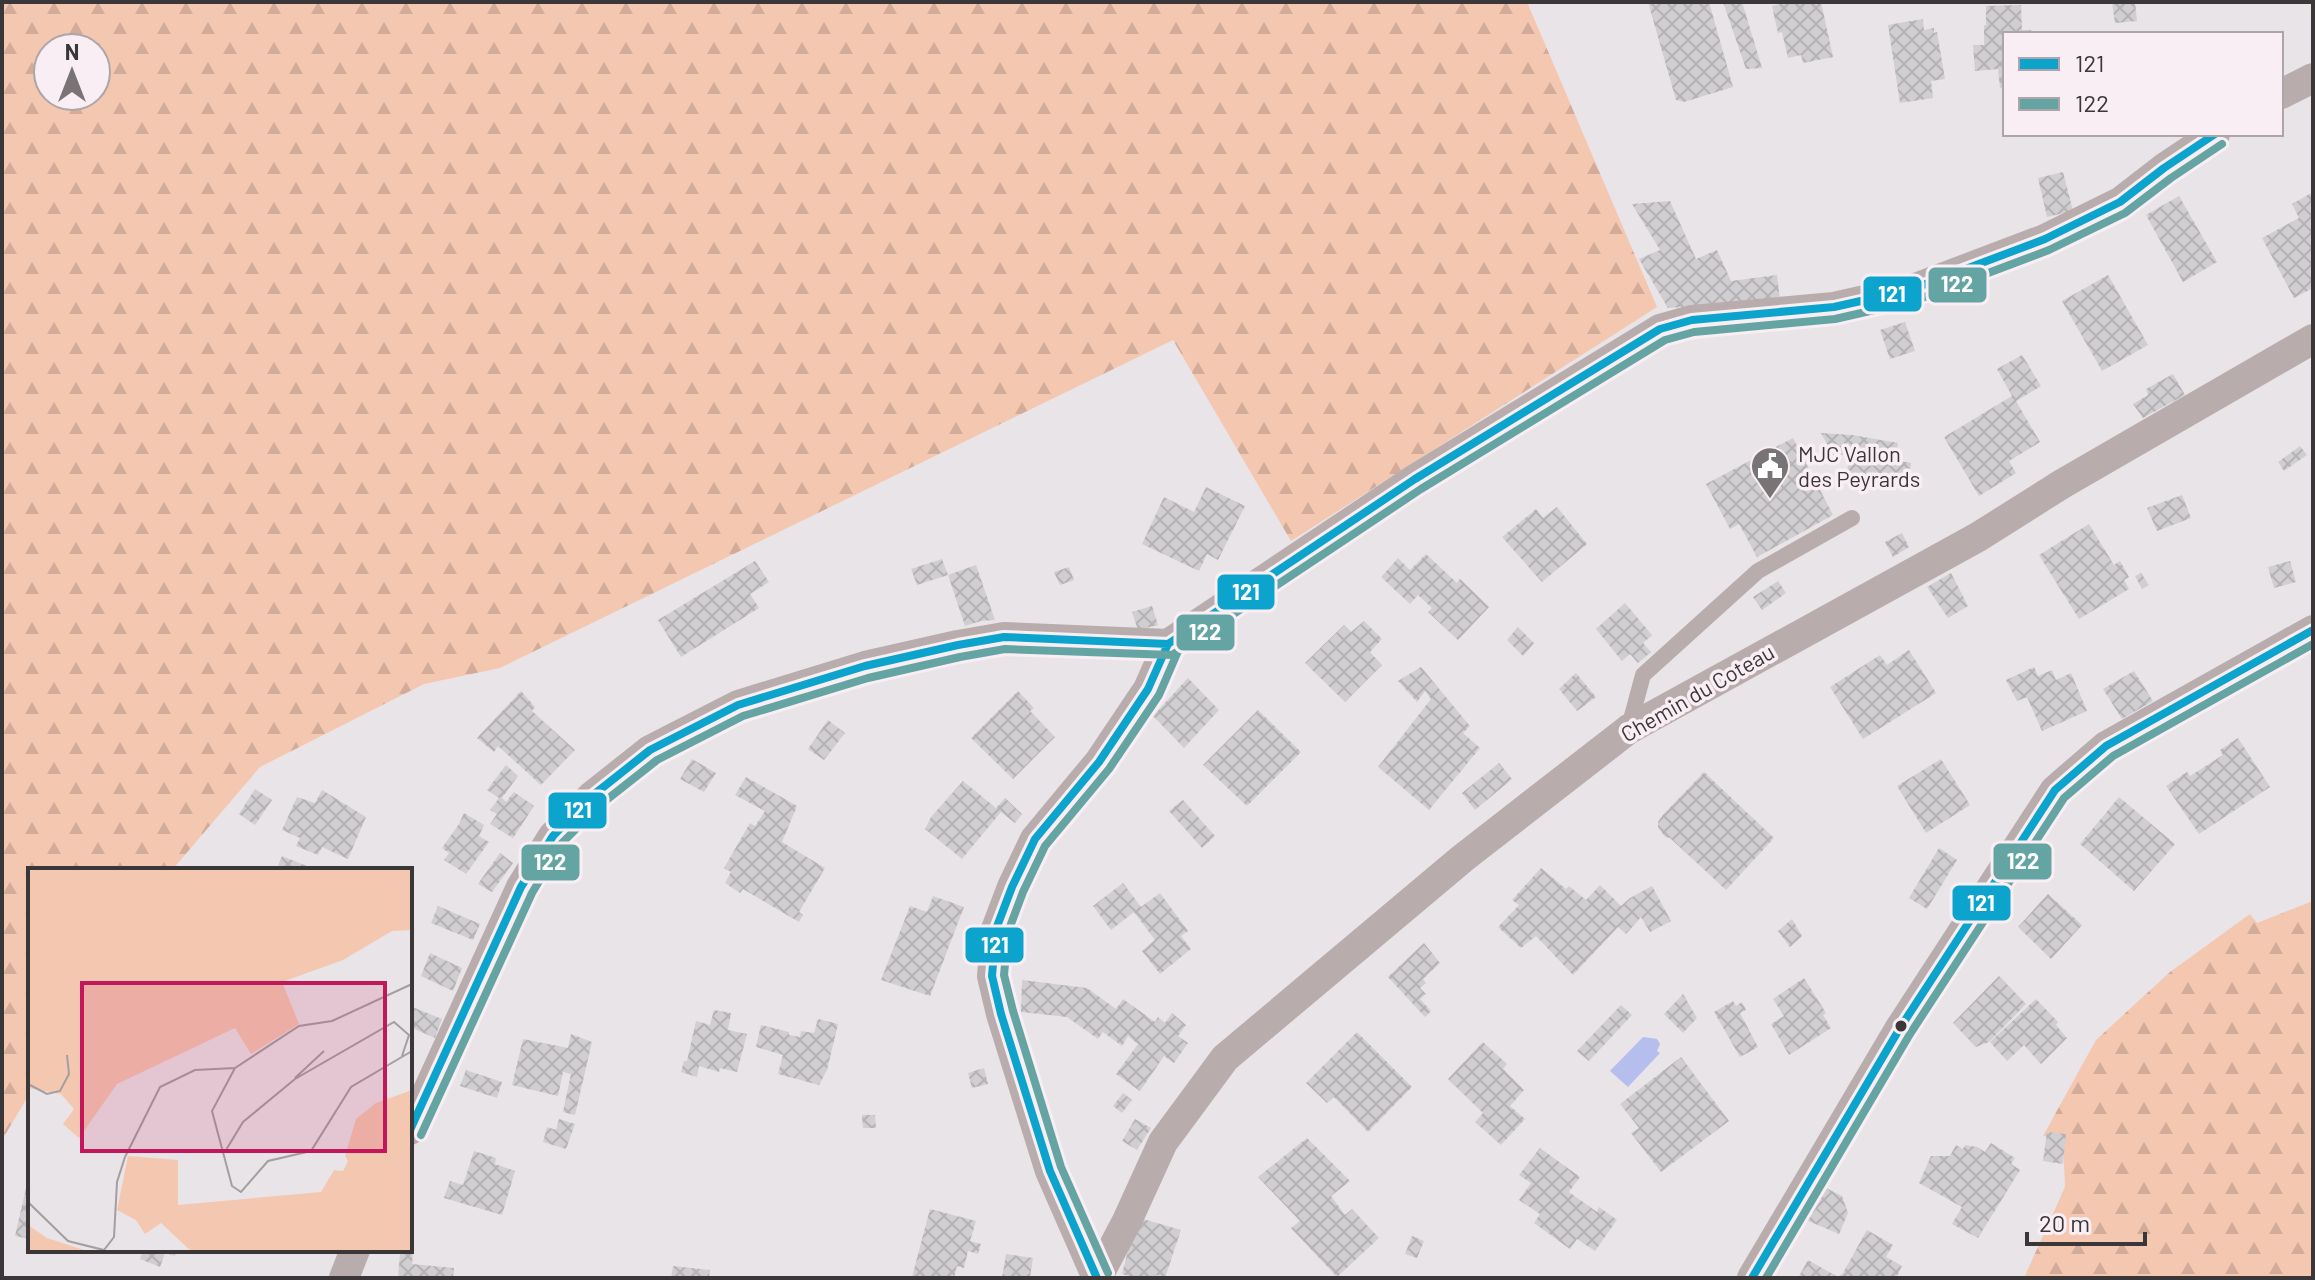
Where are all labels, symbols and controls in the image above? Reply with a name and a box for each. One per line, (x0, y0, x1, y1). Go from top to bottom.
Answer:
north arrow (32, 32, 112, 112)
legend (2003, 32, 2283, 136)
text: N (65, 38, 79, 64)
text: 121 (2075, 48, 2104, 77)
text: 122 (2075, 88, 2109, 117)
line badge: 122 (1927, 266, 1988, 304)
text: 122 (1941, 270, 1973, 296)
line badge: 121 (1862, 275, 1923, 313)
text: 121 (1878, 280, 1906, 306)
place label: MJC Vallon des Peyrards (1798, 440, 1920, 491)
public building icon: MJC Vallon des Peyrards (1749, 445, 1791, 500)
line badge: 121 (1216, 573, 1276, 611)
text: 121 (1232, 578, 1260, 604)
line badge: 122 (1175, 613, 1236, 652)
text: 122 (1189, 618, 1221, 644)
street label: Chemin du Coteau (1616, 638, 1778, 746)
line badge: 121 (547, 791, 608, 830)
text: 121 (564, 796, 592, 822)
line badge: 122 (1992, 842, 2053, 881)
line badge: 122 (520, 843, 581, 882)
text: 122 (2007, 847, 2039, 873)
text: 122 (534, 848, 566, 874)
inset map (28, 868, 412, 1252)
line badge: 121 (1951, 884, 2012, 922)
text: 121 (1967, 889, 1995, 915)
line badge: 121 (964, 926, 1025, 964)
text: 121 (981, 931, 1009, 957)
unlabelled marker (1893, 1018, 1909, 1034)
scale bar (2027, 1196, 2145, 1246)
text: 20 m (2039, 1208, 2090, 1237)

